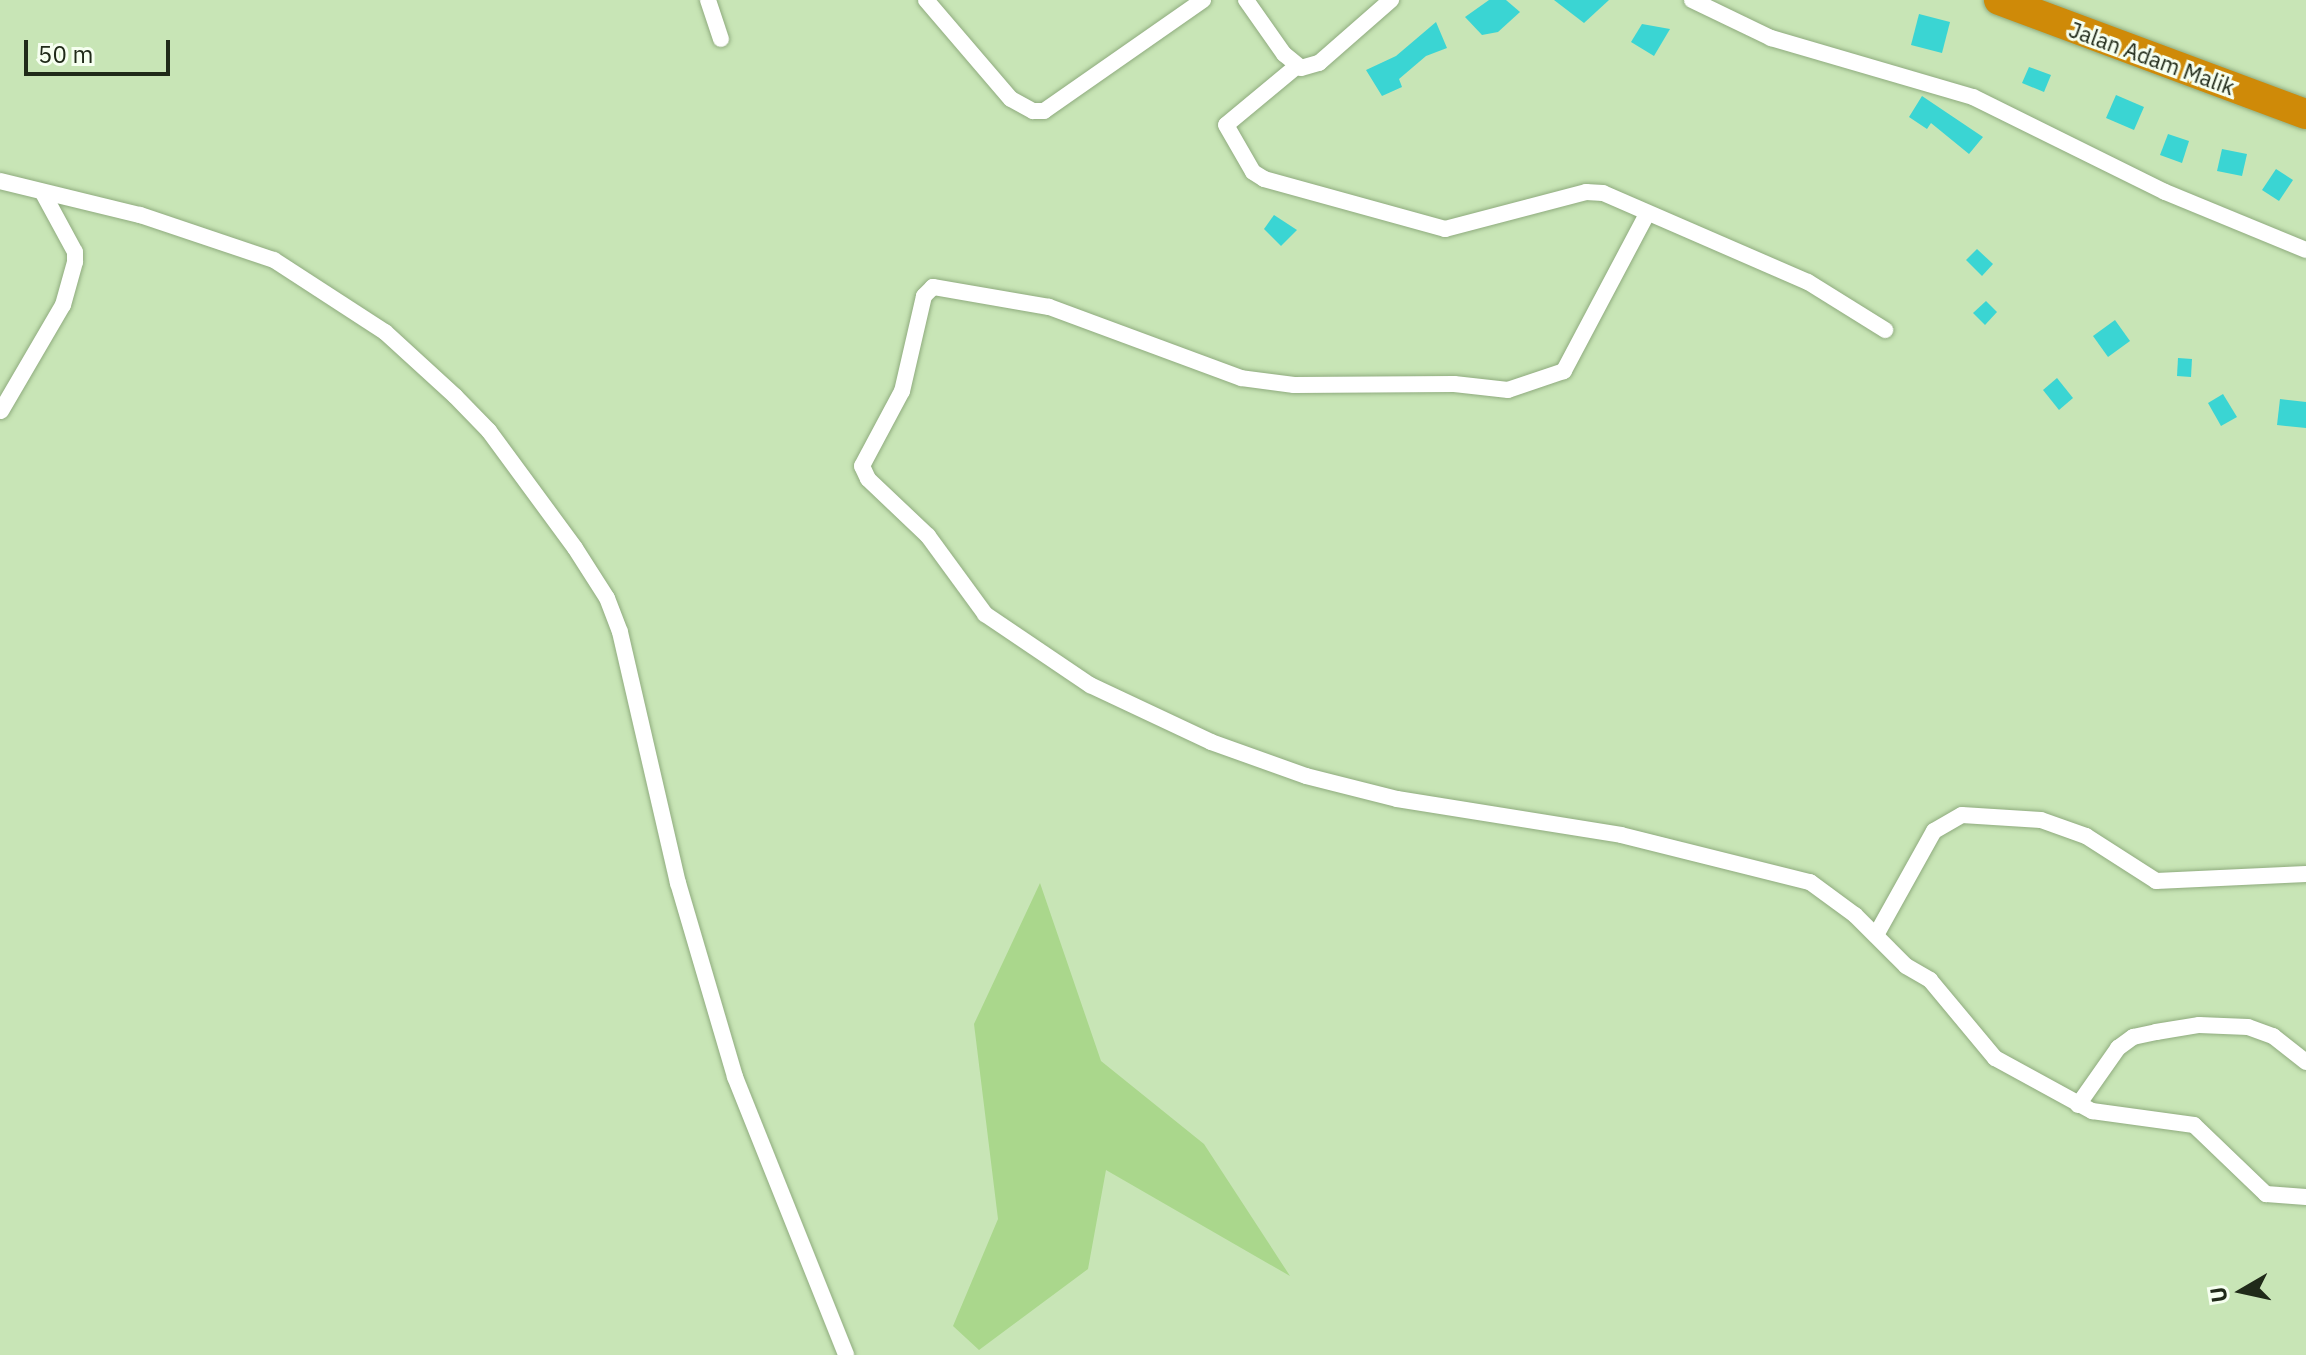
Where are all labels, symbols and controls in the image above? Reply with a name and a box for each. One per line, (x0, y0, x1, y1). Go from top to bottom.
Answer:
street label: Jalan Adam Malik (2066, 16, 2238, 100)
scale bar (28, 24, 174, 74)
text: 50 m (38, 38, 93, 70)
north arrow (2202, 1251, 2282, 1331)
text: U (2202, 1285, 2233, 1305)

